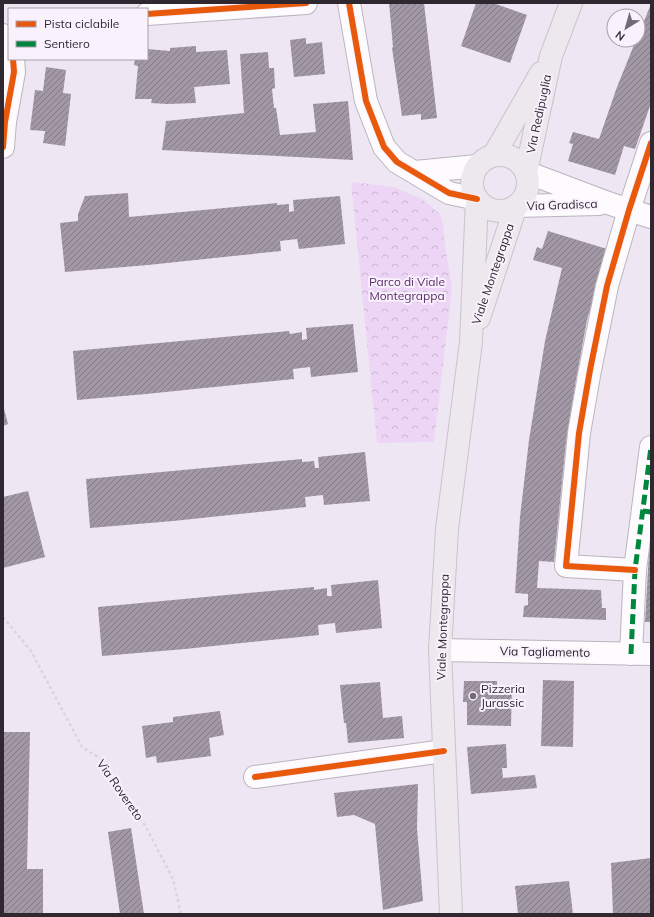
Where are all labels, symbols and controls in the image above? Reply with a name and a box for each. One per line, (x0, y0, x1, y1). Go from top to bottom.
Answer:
legend (8, 8, 148, 60)
north arrow (606, 8, 646, 48)
text: Pista ciclabile (44, 16, 119, 31)
text: N (612, 28, 628, 44)
text: Sentiero (44, 36, 90, 51)
street label: Via Redipuglia (523, 73, 554, 155)
street label: Via Gradisca (526, 196, 598, 213)
street label: Viale Montegrappa (468, 221, 517, 326)
park label: Parco di Viale Montegrappa (369, 274, 445, 303)
street label: Viale Montegrappa (433, 574, 452, 680)
street label: Via Tagliamento (500, 643, 590, 660)
place label: Pizzeria Jurassic (481, 681, 525, 710)
marker: Pizzeria Jurassic (468, 691, 478, 701)
street label: Via Rovereto (94, 756, 147, 823)

